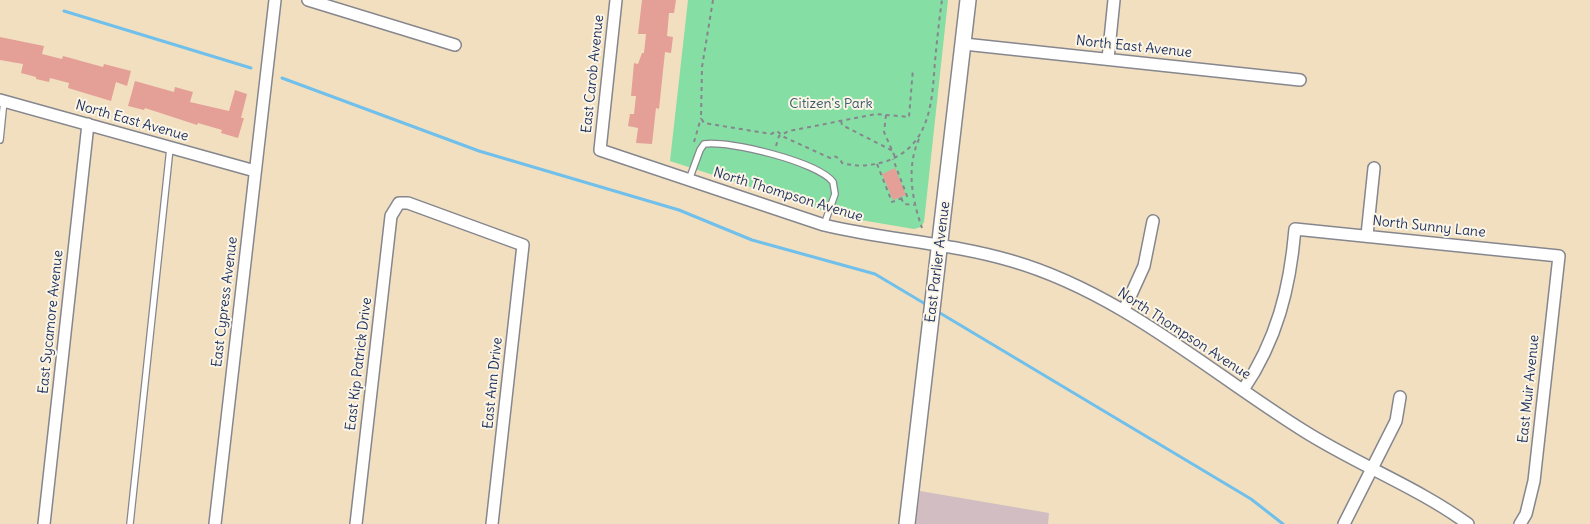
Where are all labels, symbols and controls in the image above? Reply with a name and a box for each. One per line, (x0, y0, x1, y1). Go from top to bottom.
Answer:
street label: East Carob Avenue (578, 14, 608, 134)
street label: North East Avenue (1075, 33, 1193, 61)
park label: Citizen's Park (789, 96, 873, 112)
street label: North East Avenue (74, 97, 190, 145)
street label: North Thompson Avenue (711, 164, 865, 226)
street label: East Parlier Avenue (922, 200, 954, 324)
street label: North Sunny Lane (1372, 213, 1486, 241)
street label: East Cypress Avenue (209, 236, 241, 368)
street label: East Sycamore Avenue (35, 249, 67, 395)
street label: North Thompson Avenue (1114, 285, 1254, 383)
street label: East Kip Patrick Drive (343, 297, 375, 431)
street label: East Muir Avenue (1515, 334, 1543, 444)
street label: East Ann Drive (480, 336, 506, 430)

